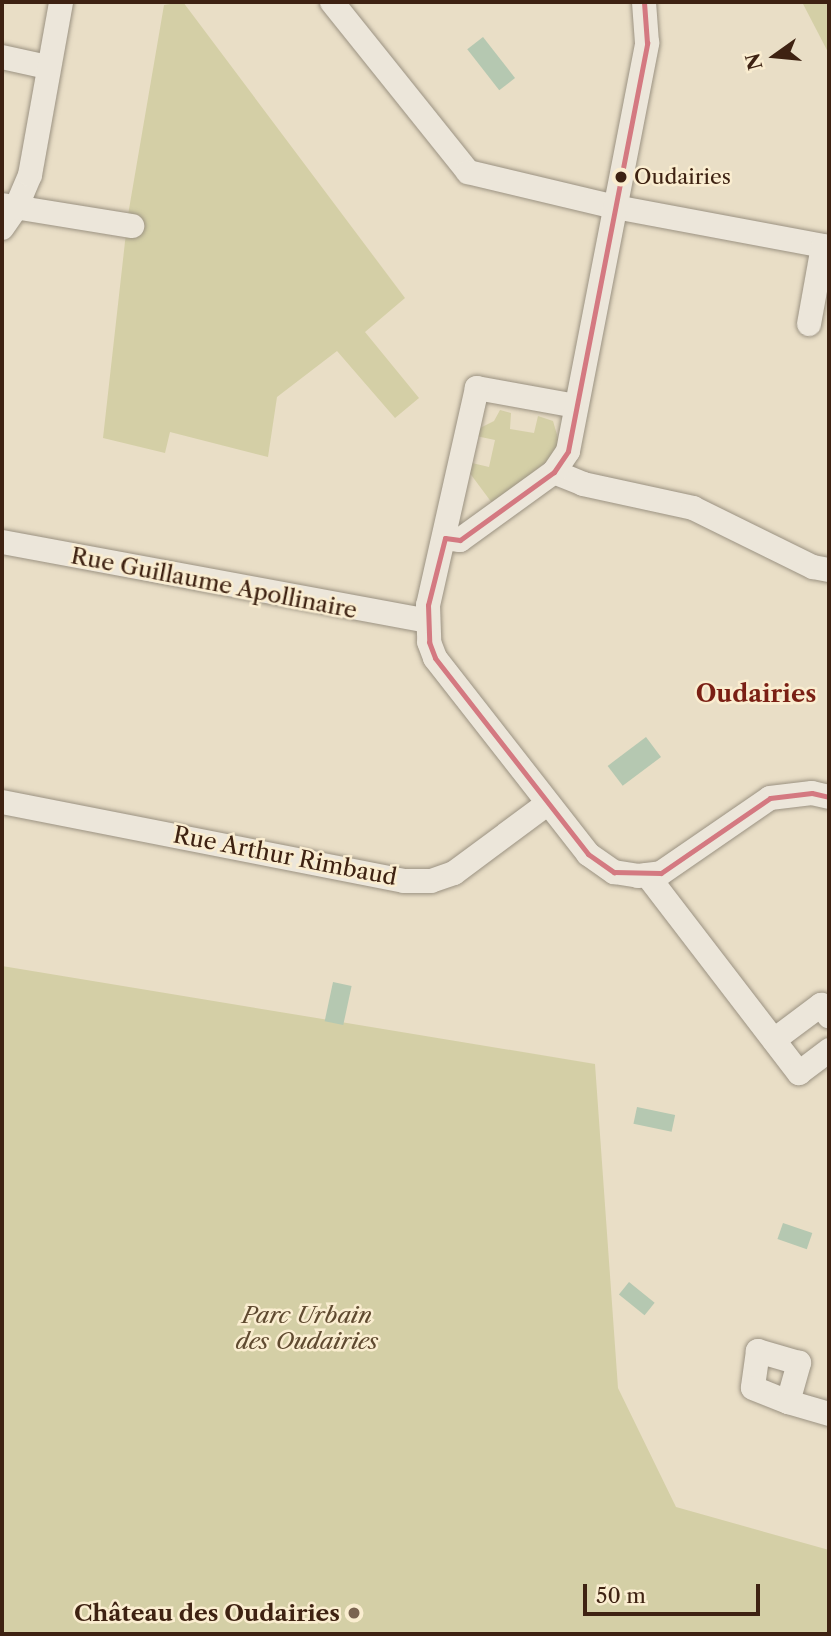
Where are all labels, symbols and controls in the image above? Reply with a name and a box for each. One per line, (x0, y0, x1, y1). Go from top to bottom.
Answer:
north arrow (740, 21, 810, 91)
text: N (741, 51, 767, 73)
place label: Oudairies (634, 164, 731, 190)
marker: Oudairies (614, 170, 628, 184)
street label: Rue Guillaume Apollinaire (68, 542, 360, 624)
district label: Oudairies (696, 680, 816, 708)
street label: Rue Arthur Rimbaud (170, 821, 400, 891)
park label: Parc Urbain des Oudairies (236, 1301, 378, 1355)
scale bar (586, 1570, 763, 1614)
text: 50 m (596, 1583, 646, 1608)
place label: Château des Oudairies (74, 1599, 340, 1627)
marker: Château des Oudairies (346, 1605, 362, 1621)

